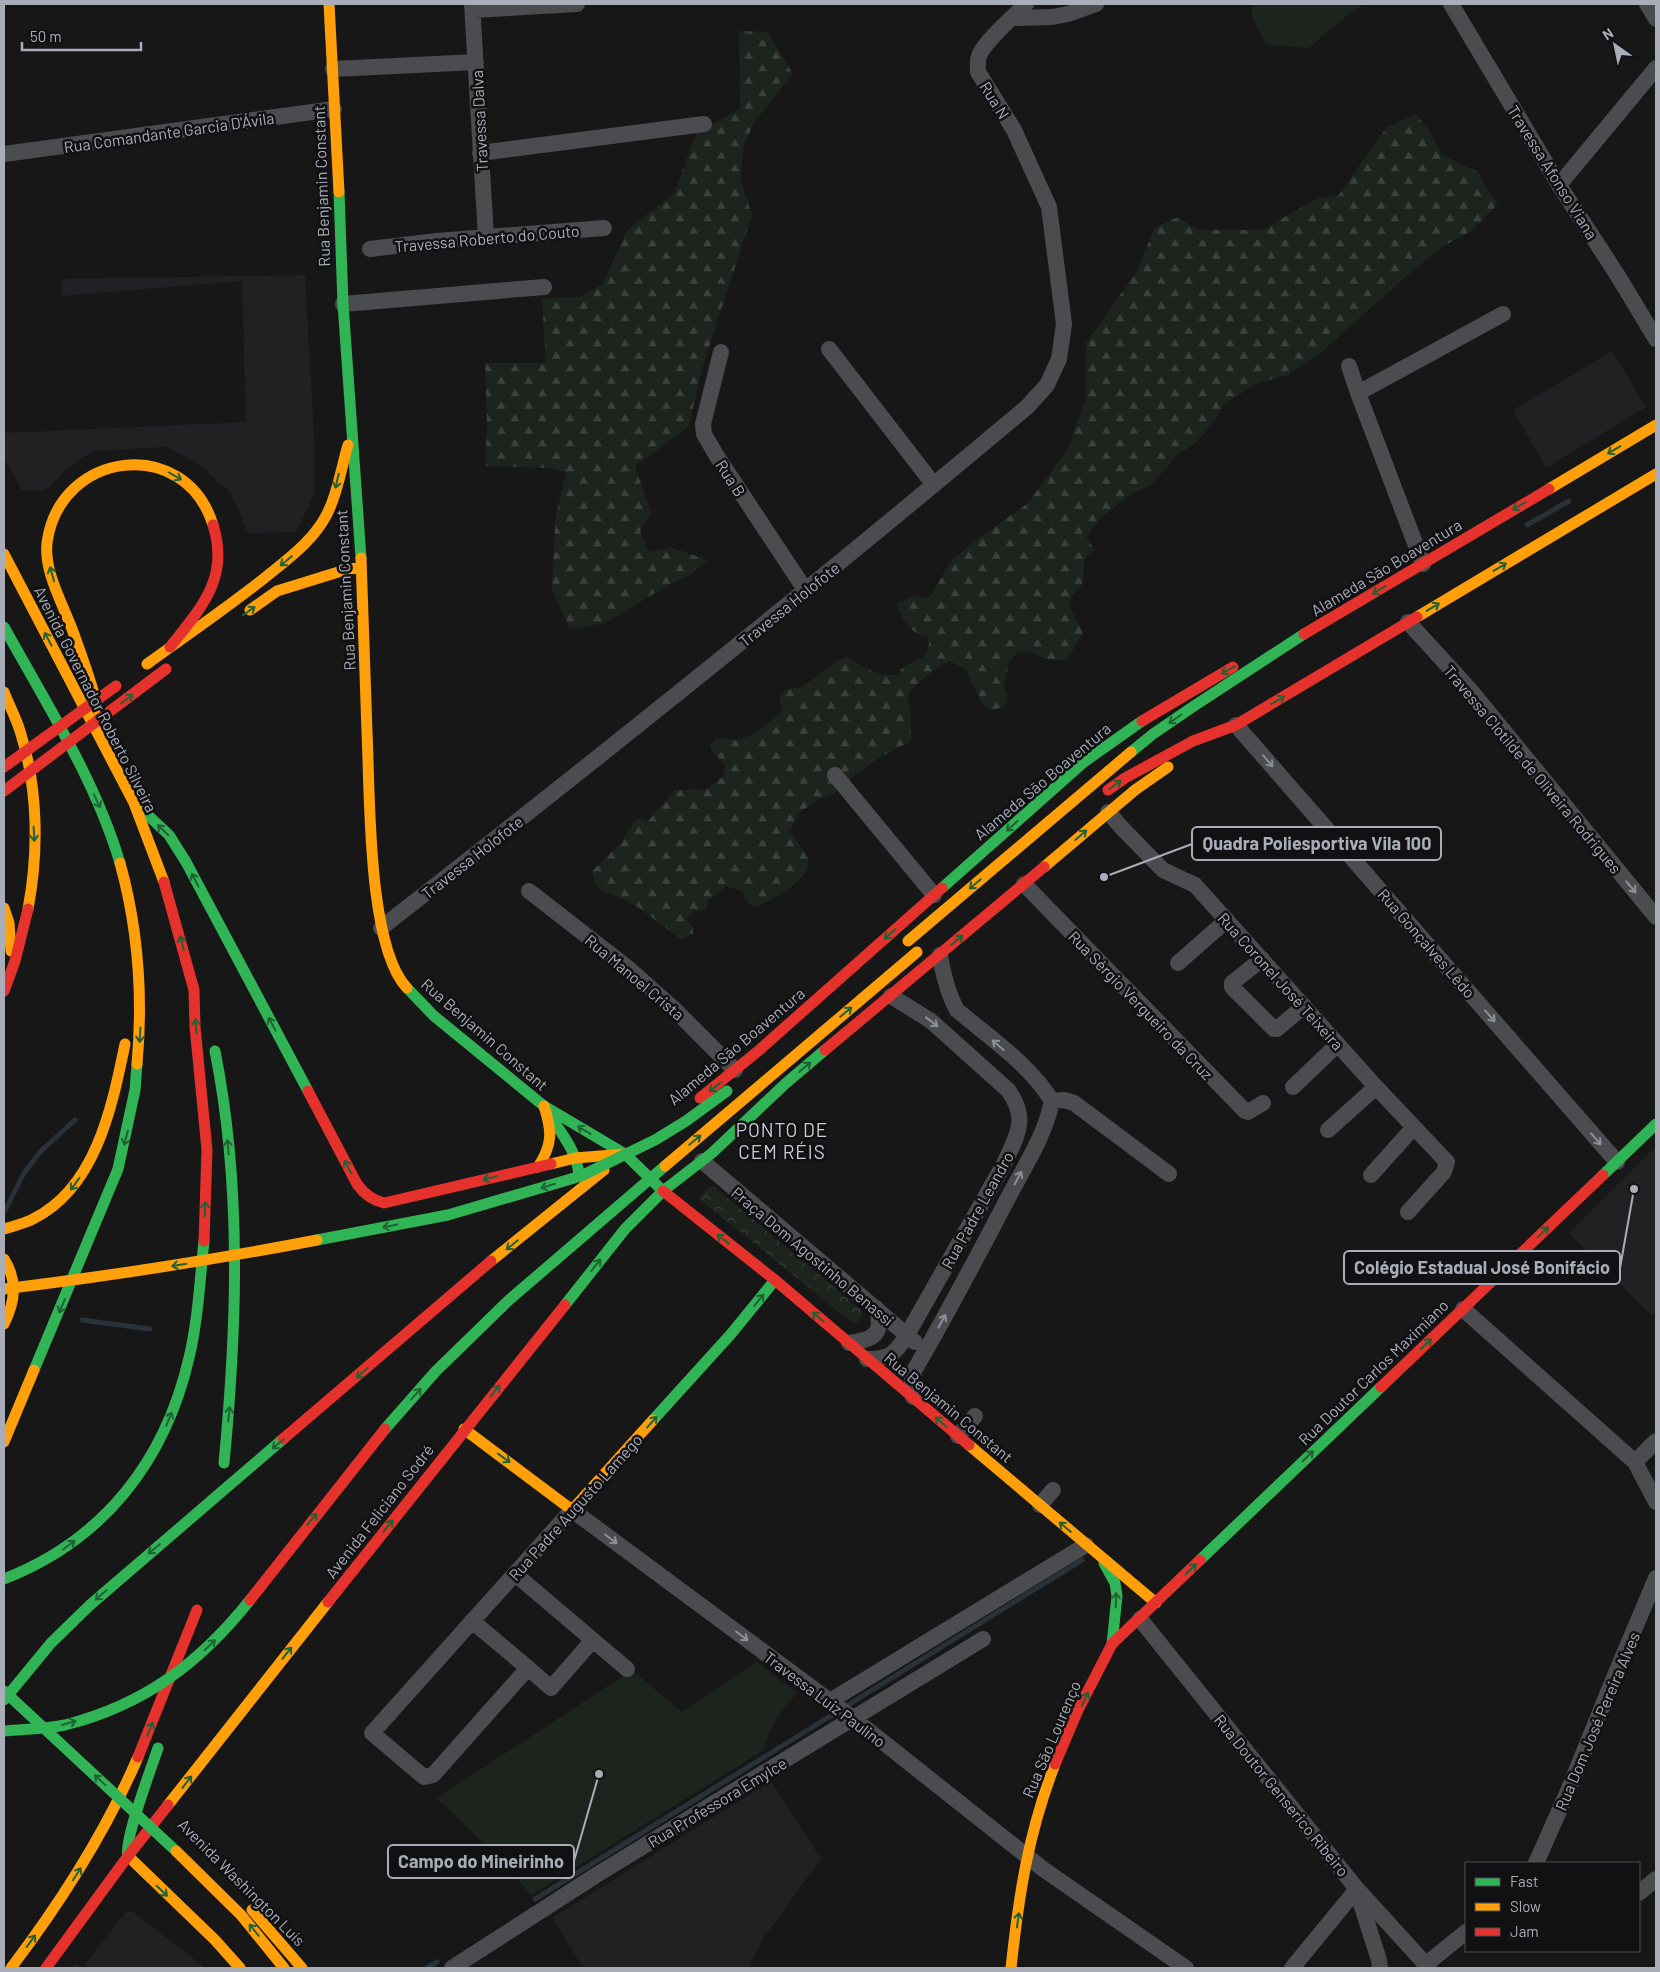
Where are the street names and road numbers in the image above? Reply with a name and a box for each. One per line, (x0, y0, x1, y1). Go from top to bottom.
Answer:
street label: Travessa Dalva (467, 70, 491, 172)
street label: Rua N (976, 78, 1014, 122)
street label: Travessa Afonso Viana (1504, 102, 1602, 242)
street label: Rua Benjamin Constant (309, 105, 333, 267)
street label: Rua Comandante Garcia D'Ávila (63, 108, 275, 156)
street label: Travessa Roberto do Couto (394, 220, 580, 256)
street label: Rua B (712, 456, 750, 500)
street label: Rua Benjamin Constant (331, 509, 359, 671)
street label: Alameda São Boaventura (1307, 514, 1465, 620)
street label: Travessa Holofote (735, 558, 843, 650)
street label: Avenida Governador Roberto Silveira (30, 583, 162, 815)
street label: Travessa Clotilde de Oliveira Rodrigues (1440, 661, 1626, 877)
street label: Alameda São Boaventura (970, 718, 1114, 844)
street label: Travessa Holofote (417, 811, 527, 903)
street label: Rua Gonçalves Lêdo (1374, 884, 1480, 1002)
street label: Rua Coronel José Teixeira (1214, 908, 1348, 1054)
street label: Rua Sérgio Vergueiro da Cruz (1065, 927, 1217, 1083)
street label: Rua Manoel Crista (582, 930, 688, 1024)
street label: Rua Benjamin Constant (418, 974, 552, 1094)
street label: Alameda São Boaventura (664, 983, 808, 1109)
street label: Rua Padre Leandro (937, 1148, 1017, 1272)
street label: Praça Dom Agostinho Benassi (728, 1182, 898, 1330)
street label: Rua Doutor Carlos Maximiano (1294, 1295, 1452, 1449)
street label: Rua Benjamin Constant (881, 1348, 1017, 1466)
street label: Rua Padre Augusto Lamego (504, 1430, 646, 1584)
street label: Avenida Feliciano Sodré (321, 1440, 437, 1582)
street label: Rua Dom José Pereira Alves (1551, 1629, 1643, 1813)
street label: Travessa Luiz Paulino (760, 1647, 890, 1751)
street label: Rua São Lourenço (1018, 1678, 1084, 1800)
street label: Rua Doutor Genserico Ribeiro (1211, 1710, 1353, 1880)
street label: Rua Professora Emylce (644, 1753, 790, 1851)
street label: Avenida Washington Luís (175, 1815, 309, 1949)

